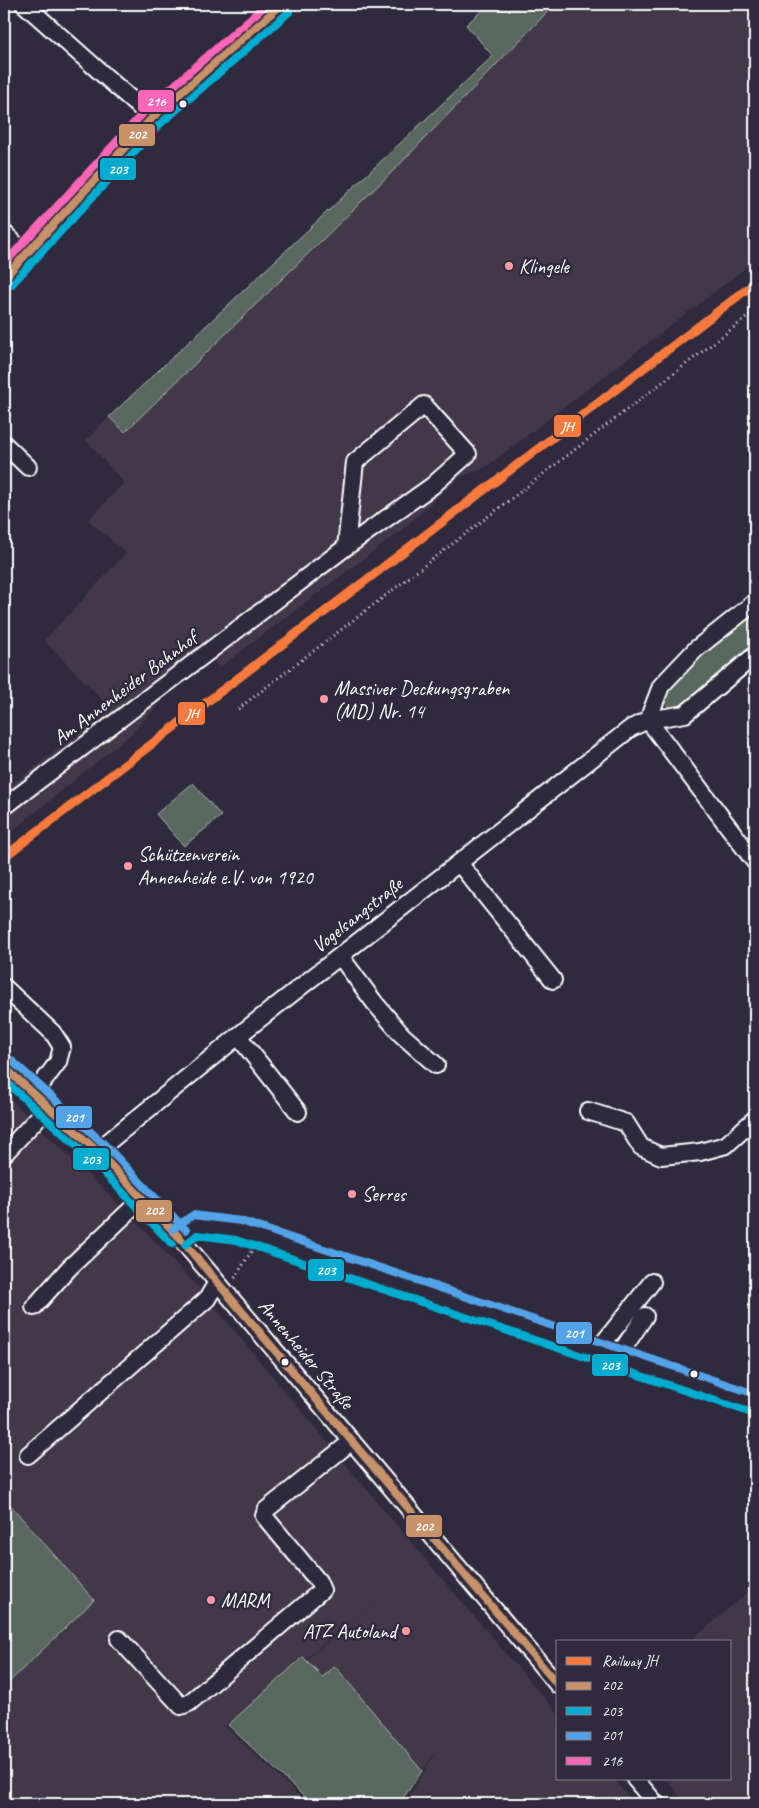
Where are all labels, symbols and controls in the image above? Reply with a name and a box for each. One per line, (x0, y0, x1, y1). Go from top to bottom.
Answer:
line badge: 216 (137, 89, 175, 113)
text: 216 (146, 93, 167, 110)
unlabelled marker (178, 99, 188, 109)
line badge: 202 (118, 123, 156, 147)
text: 202 (128, 126, 148, 143)
line badge: 203 (99, 157, 137, 181)
text: 203 (109, 161, 129, 178)
place label: Klingele (519, 254, 570, 279)
marker: Klingele (503, 260, 515, 272)
line badge: JH (553, 414, 582, 438)
text: JH (560, 418, 576, 435)
street label: Am Annenheider Bahnhof (48, 623, 205, 750)
place label: Massiver Deckungsgraben (MD) Nr. 14 (334, 676, 510, 724)
marker: Massiver Deckungsgraben (MD) Nr. 14 (318, 693, 330, 705)
line badge: JH (177, 701, 206, 726)
text: JH (185, 705, 201, 722)
place label: Schützenverein Annenheide e.V. von 1920 (138, 842, 315, 890)
marker: Schützenverein Annenheide e.V. von 1920 (122, 860, 134, 872)
street label: Vogelsangstraße (307, 871, 409, 958)
line badge: 201 (55, 1105, 93, 1129)
text: 201 (65, 1109, 85, 1126)
line badge: 203 (72, 1147, 110, 1171)
text: 203 (82, 1151, 102, 1168)
place label: Serres (362, 1182, 408, 1207)
marker: Serres (346, 1188, 358, 1200)
line badge: 202 (135, 1199, 173, 1223)
text: 202 (145, 1202, 165, 1219)
line badge: 203 (307, 1258, 345, 1282)
text: 203 (317, 1262, 337, 1279)
street label: Annenheider Straße (253, 1294, 360, 1415)
line badge: 201 (555, 1321, 593, 1345)
text: 201 (565, 1325, 585, 1342)
line badge: 203 (591, 1353, 629, 1377)
unlabelled marker (280, 1357, 290, 1367)
text: 203 (601, 1357, 621, 1374)
unlabelled marker (689, 1369, 699, 1379)
line badge: 202 (405, 1514, 443, 1538)
text: 202 (415, 1518, 435, 1535)
place label: MARM (221, 1588, 271, 1613)
marker: MARM (205, 1594, 217, 1606)
place label: ATZ Autoland (303, 1619, 399, 1644)
marker: ATZ Autoland (400, 1625, 412, 1637)
legend (556, 1640, 732, 1780)
text: Railway JH (602, 1652, 660, 1671)
text: 202 (602, 1676, 624, 1695)
text: 203 (602, 1702, 624, 1721)
text: 201 (602, 1726, 624, 1745)
text: 216 (602, 1752, 624, 1771)

